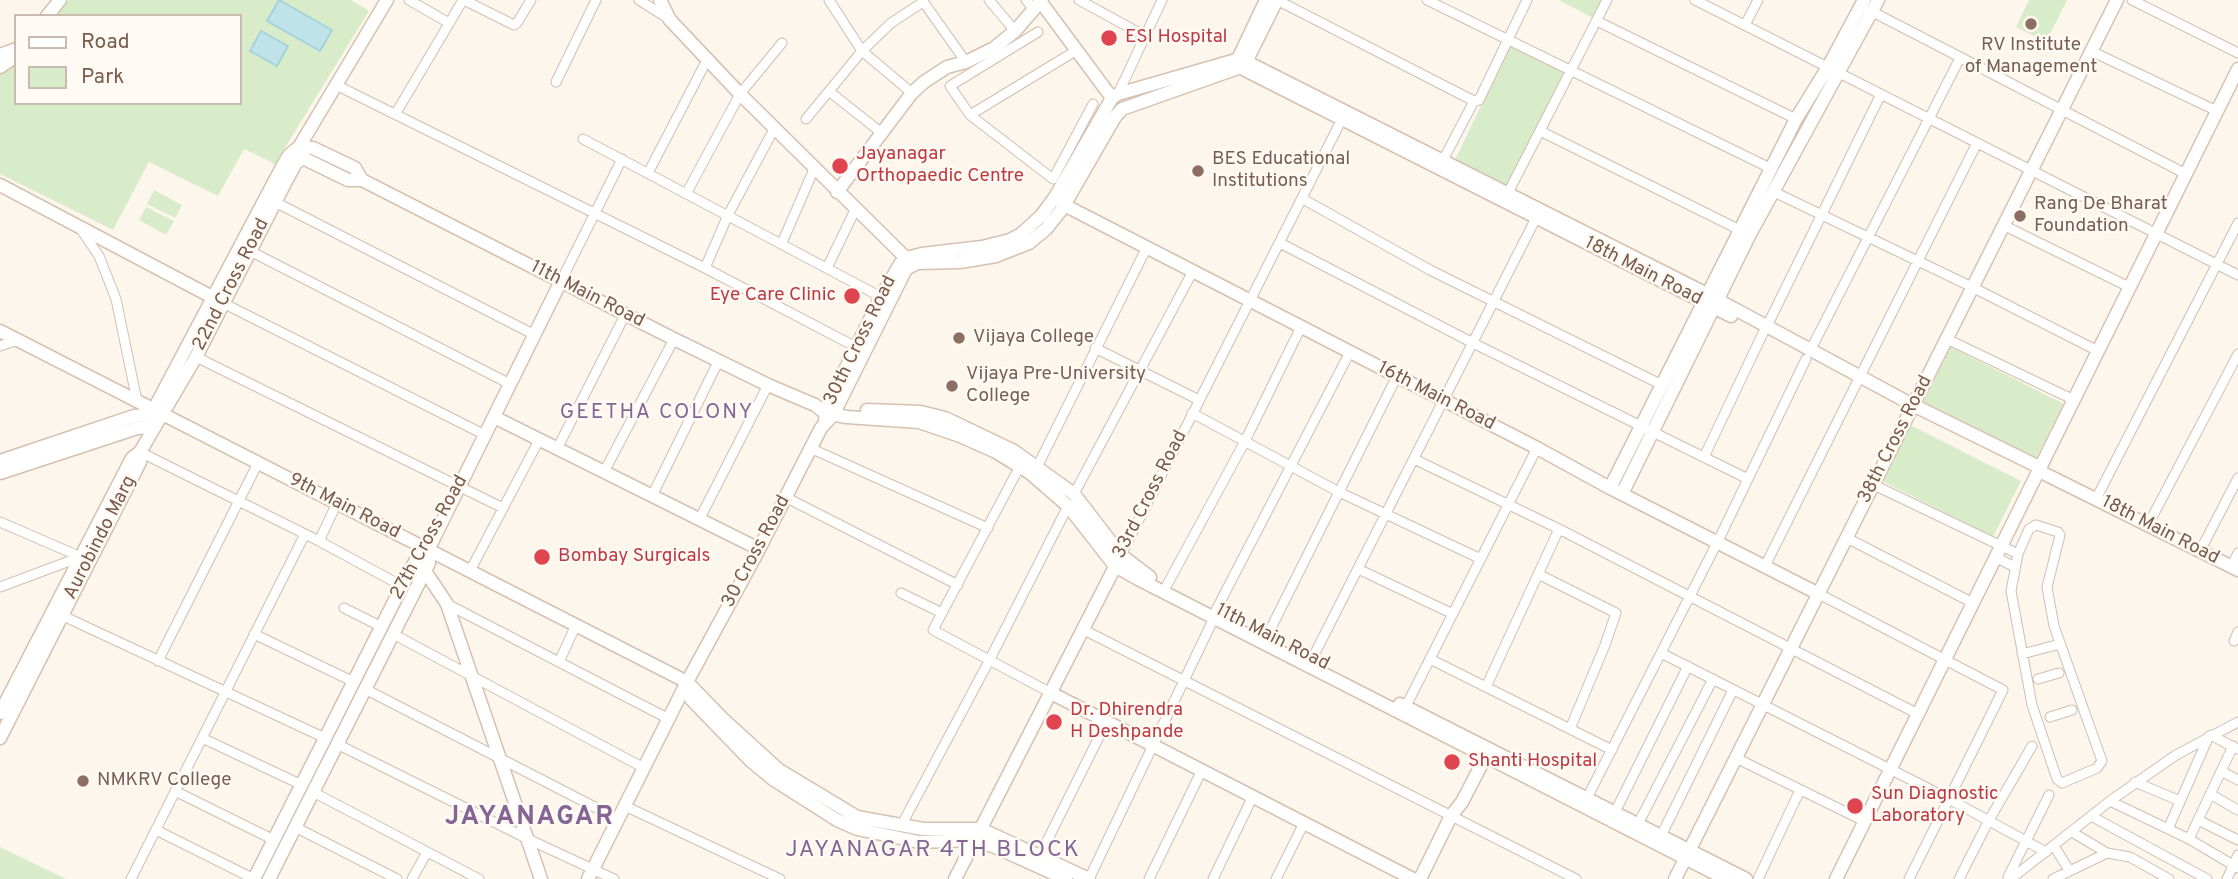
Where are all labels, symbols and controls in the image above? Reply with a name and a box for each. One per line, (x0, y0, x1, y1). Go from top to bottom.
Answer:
legend (14, 14, 242, 105)
marker: RV Institute of Management (2023, 16, 2039, 32)
place label: ESI Hospital (1125, 27, 1228, 49)
marker: ESI Hospital (1099, 28, 1119, 48)
text: Road (81, 29, 130, 56)
place label: RV Institute of Management (1965, 35, 2097, 79)
text: Park (81, 64, 124, 91)
place label: Jayanagar Orthopaedic Centre (856, 144, 1024, 188)
place label: BES Educational Institutions (1212, 149, 1350, 193)
marker: Jayanagar Orthopaedic Centre (830, 156, 850, 176)
marker: BES Educational Institutions (1190, 163, 1206, 179)
place label: Rang De Bharat Foundation (2034, 194, 2168, 238)
marker: Rang De Bharat Foundation (2012, 208, 2028, 224)
street label: 22nd Cross Road (189, 215, 275, 355)
street label: 18th Main Road (1580, 233, 1706, 311)
street label: 11th Main Road (526, 257, 648, 333)
street label: 30th Cross Road (820, 273, 902, 409)
place label: Eye Care Clinic (710, 285, 836, 307)
marker: Eye Care Clinic (842, 286, 862, 306)
place label: Vijaya College (973, 327, 1094, 349)
marker: Vijaya College (951, 330, 967, 346)
street label: 16th Main Road (1373, 358, 1499, 436)
place label: Vijaya Pre-University College (966, 364, 1146, 408)
street label: 38th Cross Road (1854, 372, 1938, 508)
marker: Vijaya Pre-University College (944, 378, 960, 394)
district label: GEETHA COLONY (561, 401, 753, 427)
street label: 33rd Cross Road (1109, 427, 1193, 563)
street label: 9th Main Road (284, 469, 404, 545)
street label: Aurobindo Marg (60, 472, 142, 604)
street label: 27th Cross Road (386, 472, 474, 604)
street label: 30 Cross Road (718, 492, 796, 612)
street label: 18th Main Road (2097, 492, 2223, 570)
place label: Bombay Surgicals (558, 546, 710, 568)
marker: Bombay Surgicals (532, 547, 552, 567)
street label: 11th Main Road (1211, 600, 1333, 676)
place label: Dr. Dhirendra H Deshpande (1070, 700, 1184, 744)
marker: Dr. Dhirendra H Deshpande (1044, 712, 1064, 732)
place label: Shanti Hospital (1468, 751, 1597, 773)
marker: Shanti Hospital (1442, 752, 1462, 772)
place label: NMKRV College (97, 770, 231, 792)
marker: NMKRV College (75, 773, 91, 789)
place label: Sun Diagnostic Laboratory (1871, 784, 1999, 828)
marker: Sun Diagnostic Laboratory (1845, 796, 1865, 816)
district label: JAYANAGAR (446, 803, 614, 835)
district label: JAYANAGAR 4TH BLOCK (788, 837, 1078, 865)

